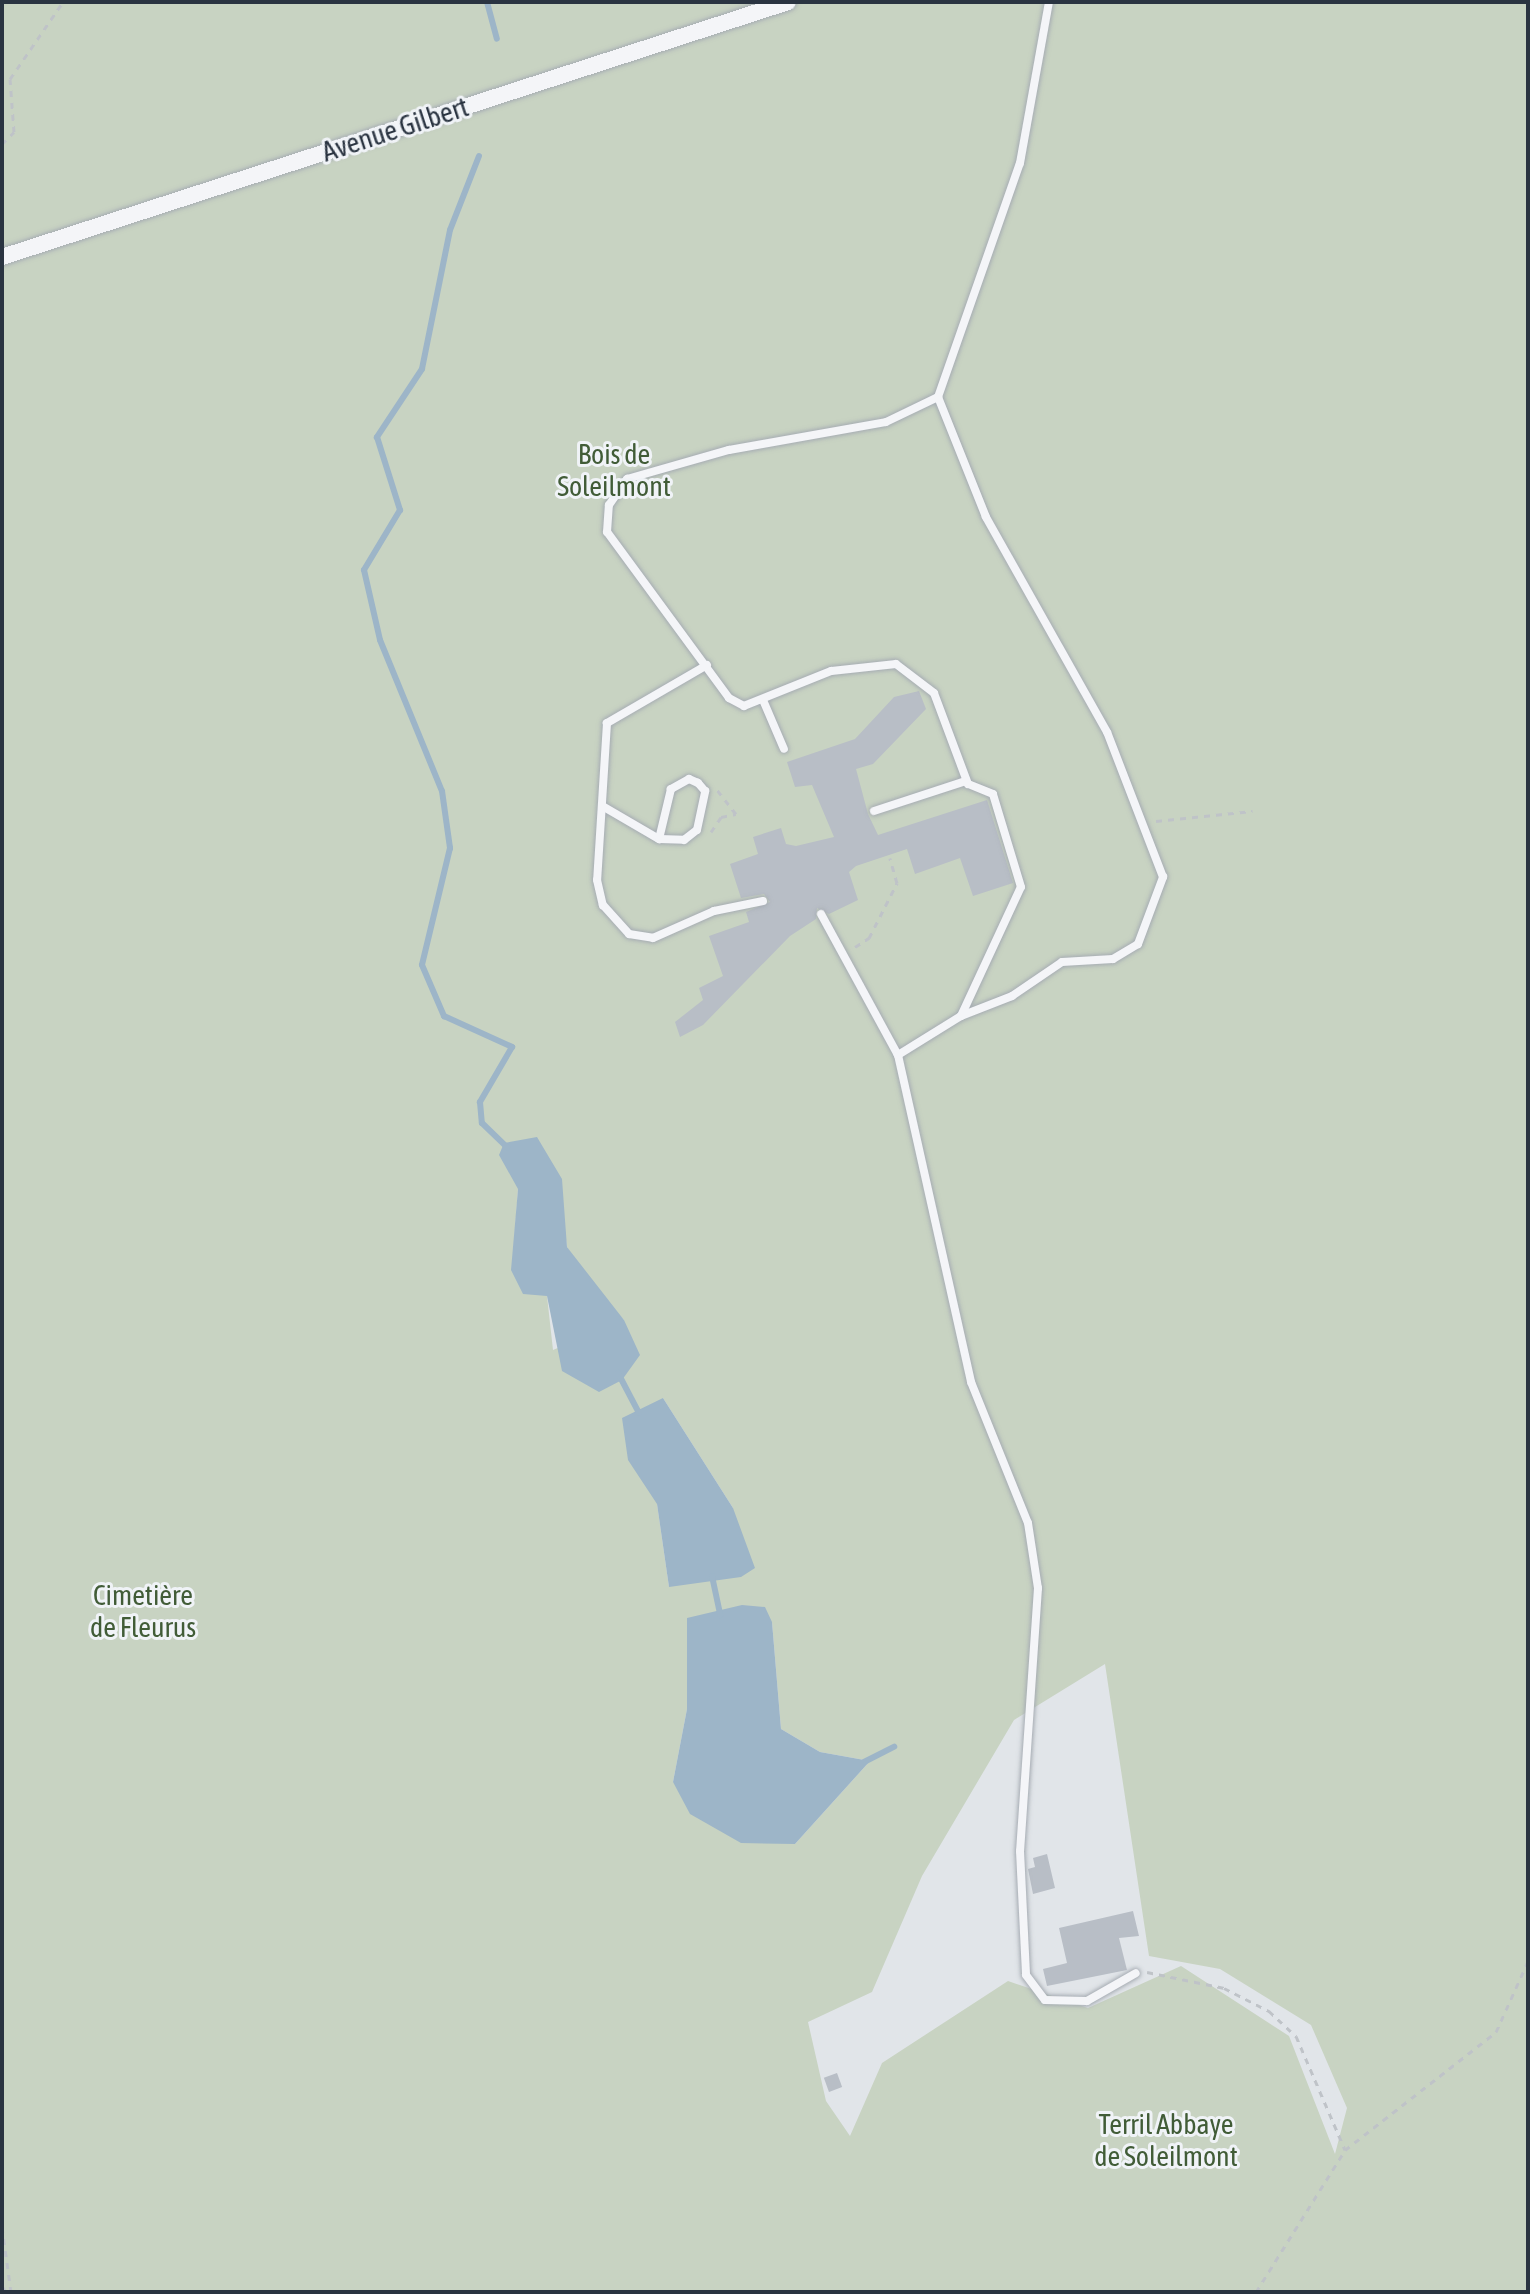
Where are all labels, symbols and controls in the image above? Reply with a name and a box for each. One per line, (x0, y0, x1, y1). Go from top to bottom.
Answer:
street label: Avenue Gilbert (317, 90, 473, 168)
park label: Bois de Soleilmont (557, 437, 671, 503)
park label: Cimetière de Fleurus (90, 1578, 196, 1644)
park label: Terril Abbaye de Soleilmont (1094, 2107, 1238, 2173)

